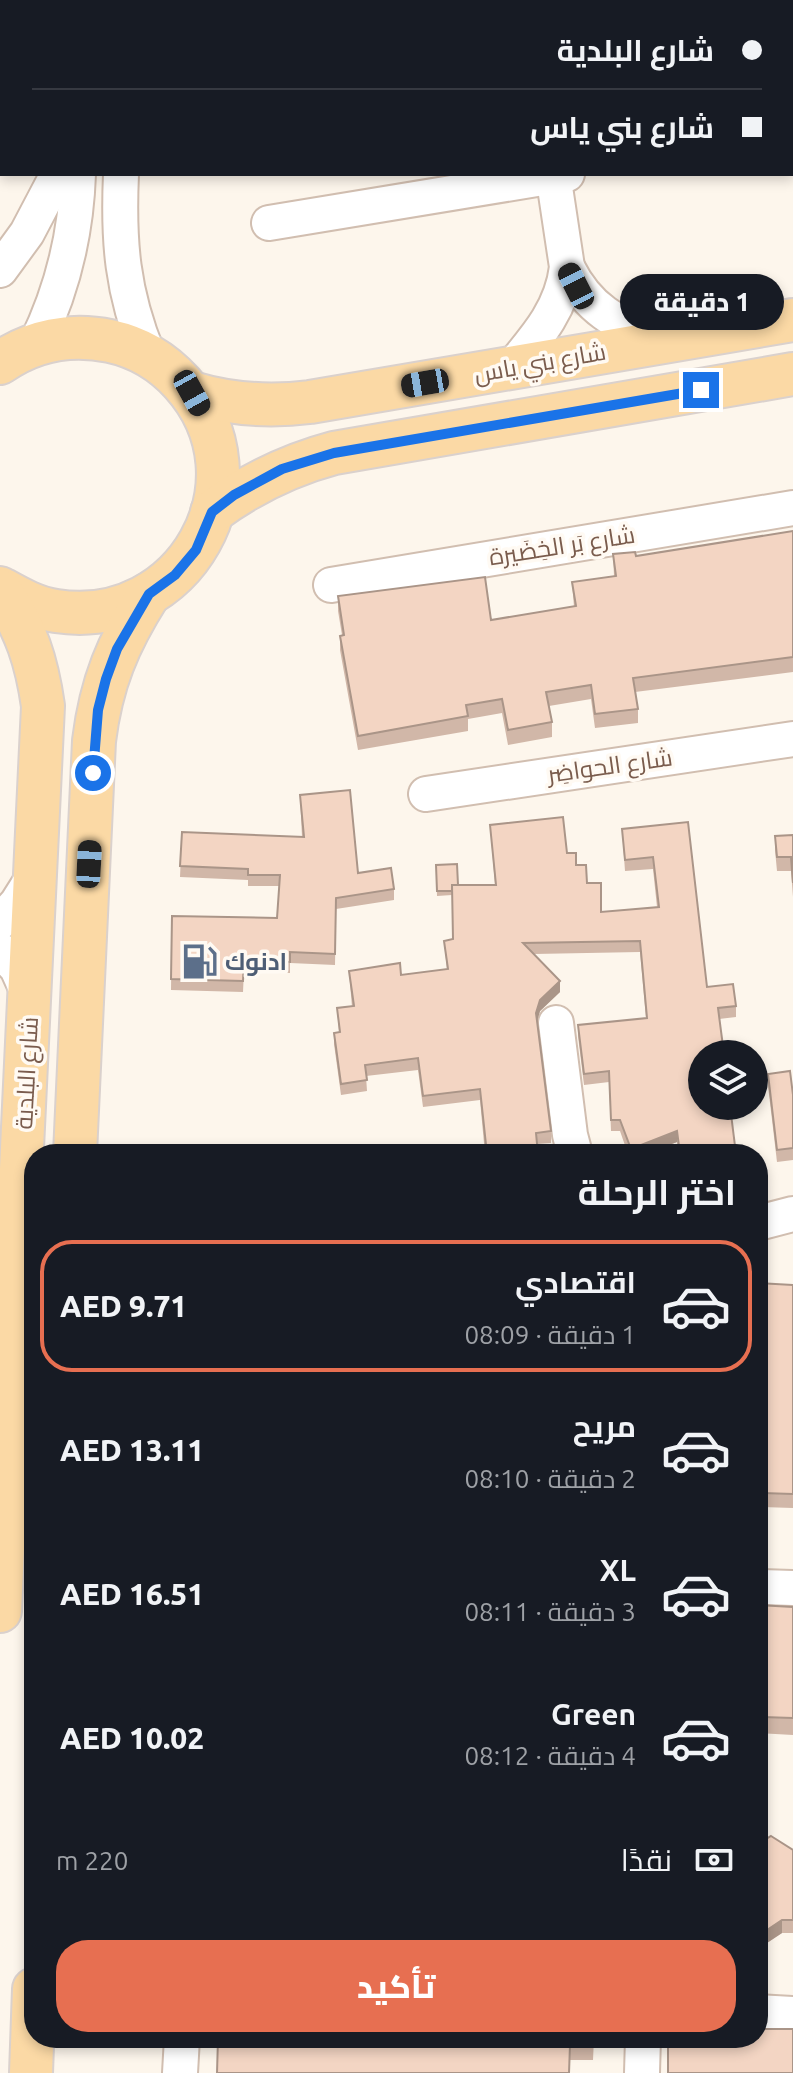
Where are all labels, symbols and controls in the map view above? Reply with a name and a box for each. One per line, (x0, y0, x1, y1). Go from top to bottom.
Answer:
text: شارع البلدية (557, 33, 714, 67)
text: شارع بني ياس (530, 110, 714, 144)
car (554, 259, 598, 313)
callout: 1 دقيقة (619, 274, 783, 330)
text: 1 دقيقة (654, 287, 750, 316)
street label: شارع بني ياس (472, 338, 609, 393)
car (170, 366, 214, 420)
car (399, 367, 451, 399)
route end (683, 372, 719, 408)
street label: شارع بَر الخِضَيرة (487, 521, 637, 573)
street label: شارع الحواضِر (544, 743, 675, 791)
route start (75, 755, 111, 791)
car (76, 839, 102, 889)
fuel station icon: ادنوك (180, 943, 218, 981)
place label: ادنوك (225, 948, 287, 976)
street label: شارع البلدية (10, 1016, 46, 1130)
map controls (688, 1040, 768, 1120)
button: layers (688, 1040, 768, 1120)
text: اختر الرحلة (578, 1171, 736, 1212)
text: اقتصادي (515, 1265, 636, 1299)
icon: car (660, 1270, 732, 1342)
text: AED 9.71 (60, 1289, 187, 1323)
text: 1 دقيقة · 08:09 (464, 1320, 636, 1349)
text: مريح (573, 1409, 636, 1443)
icon: car (660, 1414, 732, 1486)
text: AED 13.11 (60, 1433, 204, 1467)
text: 2 دقيقة · 08:10 (464, 1464, 636, 1493)
text: XL (600, 1553, 636, 1587)
icon: car (660, 1558, 732, 1630)
text: AED 16.51 (60, 1577, 204, 1611)
text: 3 دقيقة · 08:11 (464, 1597, 636, 1626)
text: Green (551, 1697, 636, 1731)
icon: car (660, 1702, 732, 1774)
text: AED 10.02 (60, 1721, 204, 1755)
text: 4 دقيقة · 08:12 (464, 1741, 636, 1770)
icon: cash (692, 1838, 736, 1882)
text: نقدًا (621, 1843, 672, 1877)
text: 220 m (56, 1846, 128, 1875)
button: تأكيد (56, 1940, 736, 2032)

